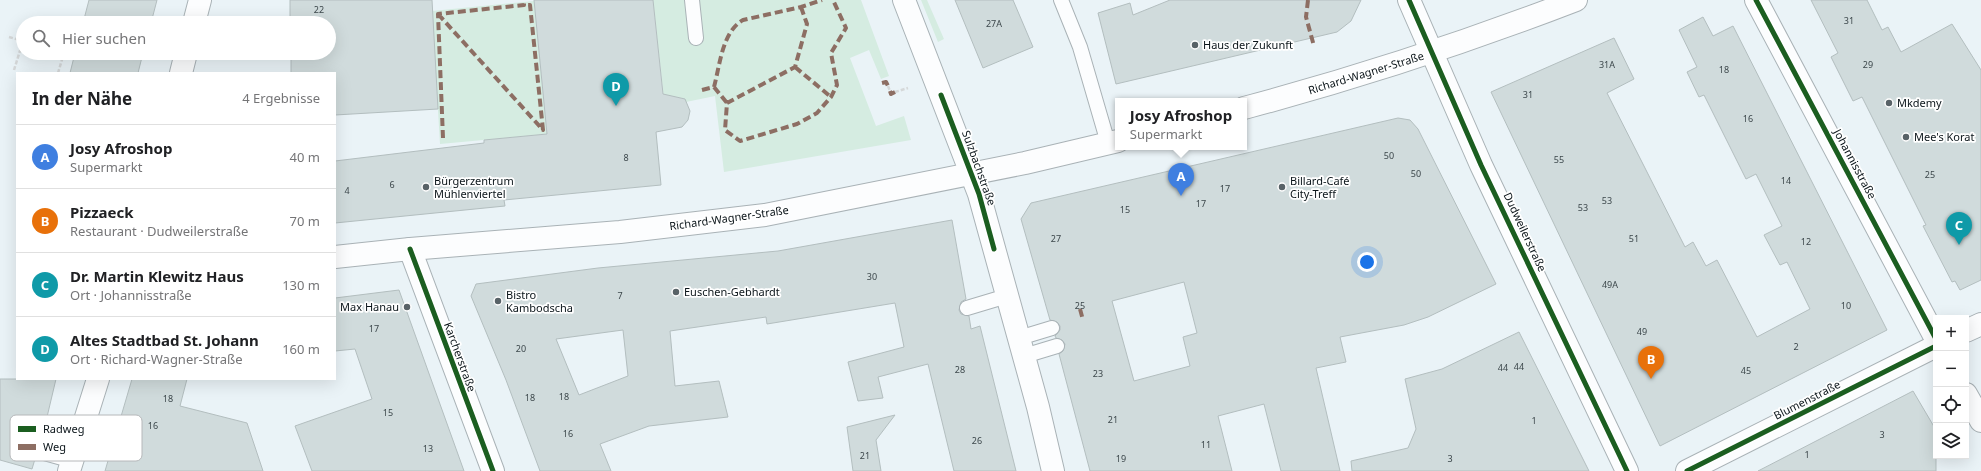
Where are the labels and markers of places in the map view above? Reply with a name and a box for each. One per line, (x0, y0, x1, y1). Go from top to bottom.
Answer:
place label: Haus der Zukunft (1203, 37, 1293, 52)
marker: Haus der Zukunft (1190, 40, 1200, 50)
pin: D (603, 73, 629, 106)
place label: Mkdemy (1897, 95, 1942, 110)
marker: Mkdemy (1884, 98, 1894, 108)
place label: Mee's Korat (1914, 129, 1975, 144)
marker: Mee's Korat (1901, 132, 1911, 142)
pin: A (1168, 163, 1194, 196)
place label: Bürgerzentrum Mühlenviertel (434, 173, 514, 201)
place label: Billard-Café City-Treff (1290, 173, 1350, 201)
marker: Bürgerzentrum Mühlenviertel (421, 182, 431, 192)
marker: Billard-Café City-Treff (1277, 182, 1287, 192)
pin: C (1946, 212, 1972, 245)
place label: Euschen-Gebhardt (684, 284, 780, 299)
place label: Bistro Kambodscha (506, 287, 573, 315)
marker: Euschen-Gebhardt (671, 287, 681, 297)
marker: Bistro Kambodscha (493, 296, 503, 306)
place label: Max Hanau (340, 299, 399, 314)
marker: Max Hanau (402, 302, 412, 312)
pin: B (1638, 346, 1664, 379)

